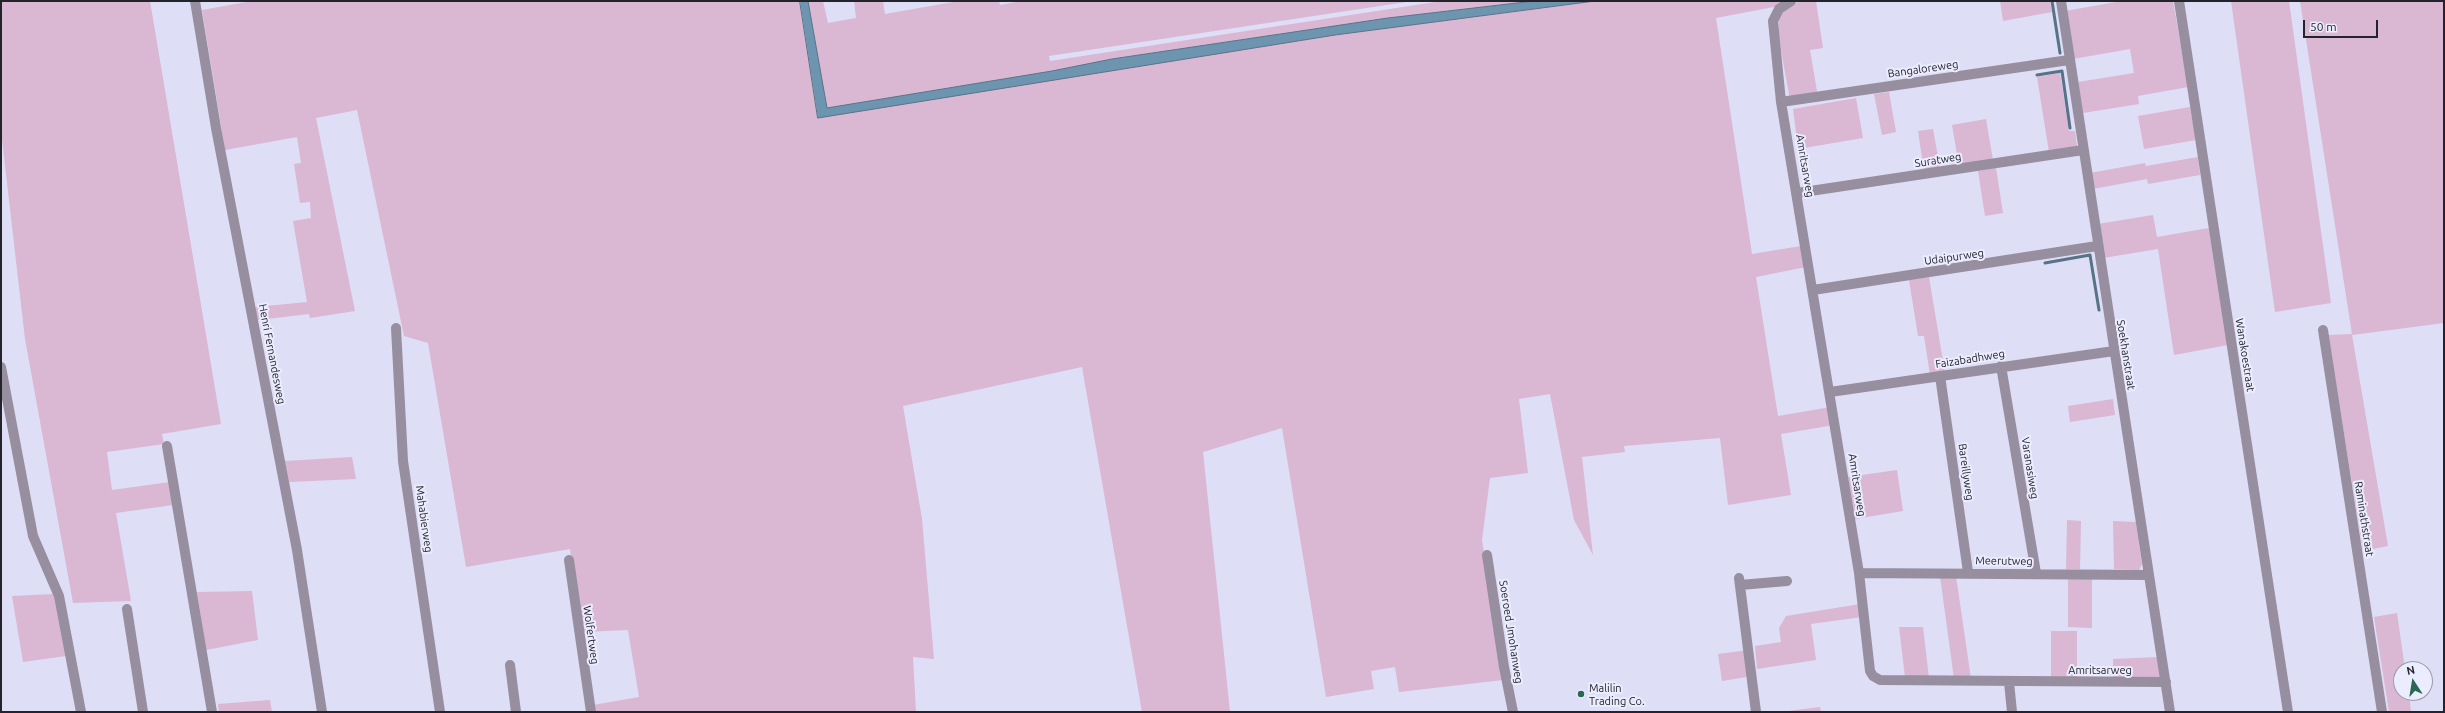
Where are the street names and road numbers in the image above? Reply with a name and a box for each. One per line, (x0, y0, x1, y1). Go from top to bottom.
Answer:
street label: Bangaloreweg (1887, 57, 1959, 81)
street label: Amritsarweg (1793, 134, 1817, 198)
street label: Suratweg (1914, 150, 1962, 170)
street label: Udaipurweg (1923, 246, 1985, 268)
street label: Henri Fernandesweg (256, 303, 288, 405)
street label: Wanakoestraat (2233, 317, 2257, 393)
street label: Soekhanstraat (2114, 319, 2138, 391)
street label: Faizabadhweg (1934, 347, 2006, 371)
street label: Varanasiweg (2019, 436, 2041, 500)
street label: Bareillyweg (1955, 443, 1977, 501)
street label: Amritsarweg (1846, 453, 1868, 517)
street label: Raminathstraat (2352, 480, 2376, 558)
street label: Mahabierweg (413, 485, 435, 553)
street label: Meerutweg (1975, 554, 2033, 568)
street label: Soeroed Jmohanweg (1496, 579, 1526, 685)
street label: Wolfertweg (580, 605, 602, 665)
street label: Amritsarweg (2068, 663, 2132, 677)

